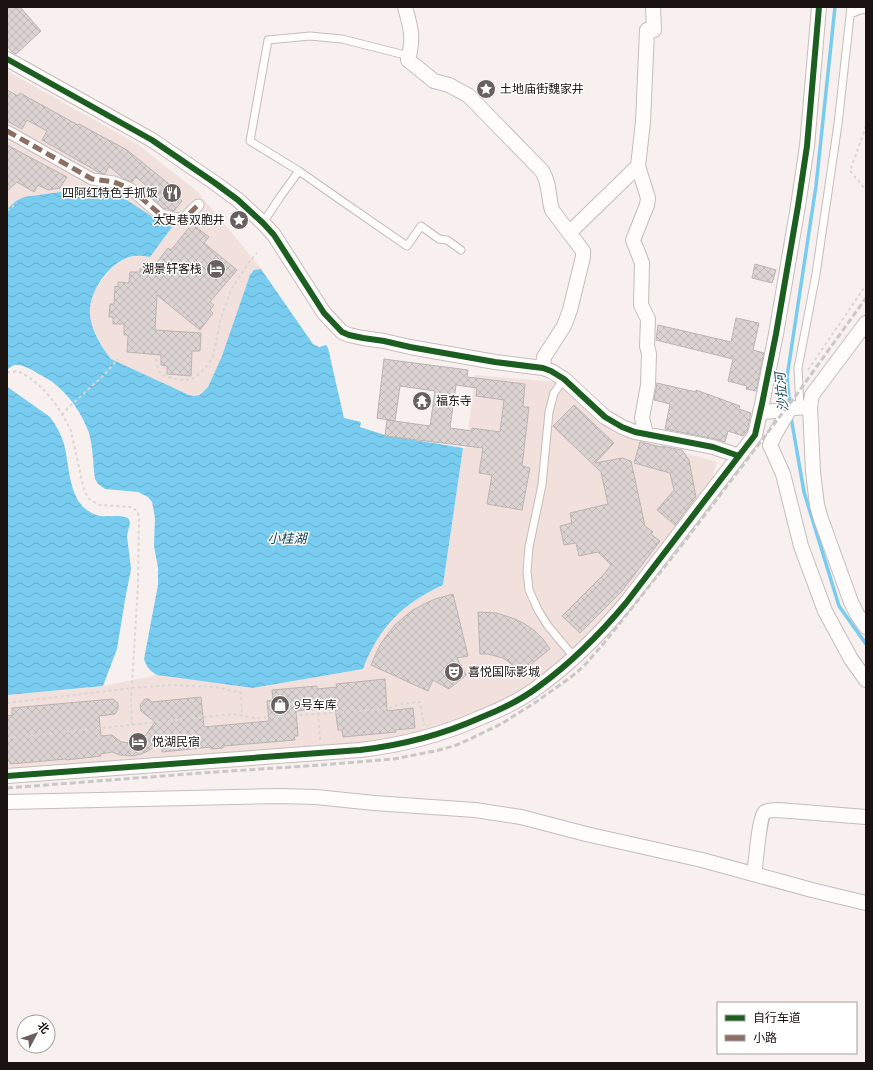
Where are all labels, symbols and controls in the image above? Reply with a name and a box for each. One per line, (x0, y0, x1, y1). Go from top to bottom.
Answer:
place icon: 土地庙街魏家井 (475, 78, 497, 100)
place label: 土地庙街魏家井 (500, 82, 584, 95)
restaurant icon: 四阿红特色手抓饭 (161, 182, 183, 204)
place label: 四阿红特色手抓饭 (62, 186, 158, 199)
place icon: 太史巷双胞井 (228, 209, 250, 231)
place label: 太史巷双胞井 (153, 213, 225, 226)
hotel icon: 湖景轩客栈 (205, 258, 227, 280)
place label: 湖景轩客栈 (142, 262, 202, 275)
water label: 沙拉河 (772, 369, 790, 412)
temple icon: 福东寺 (411, 390, 433, 412)
place label: 福东寺 (436, 394, 472, 407)
water label: 小桂湖 (267, 531, 308, 545)
theatre icon: 喜悦国际影城 (443, 661, 465, 683)
place label: 喜悦国际影城 (468, 665, 540, 678)
shop icon: 9号车库 (269, 694, 291, 716)
place label: 9号车库 (294, 698, 337, 711)
hotel icon: 悦湖民宿 (127, 731, 149, 753)
place label: 悦湖民宿 (152, 735, 200, 748)
legend (717, 1002, 857, 1054)
text: 自行车道 (753, 1011, 801, 1024)
north arrow (16, 1014, 56, 1054)
text: 北 (35, 1019, 52, 1036)
text: 小路 (753, 1031, 777, 1044)

